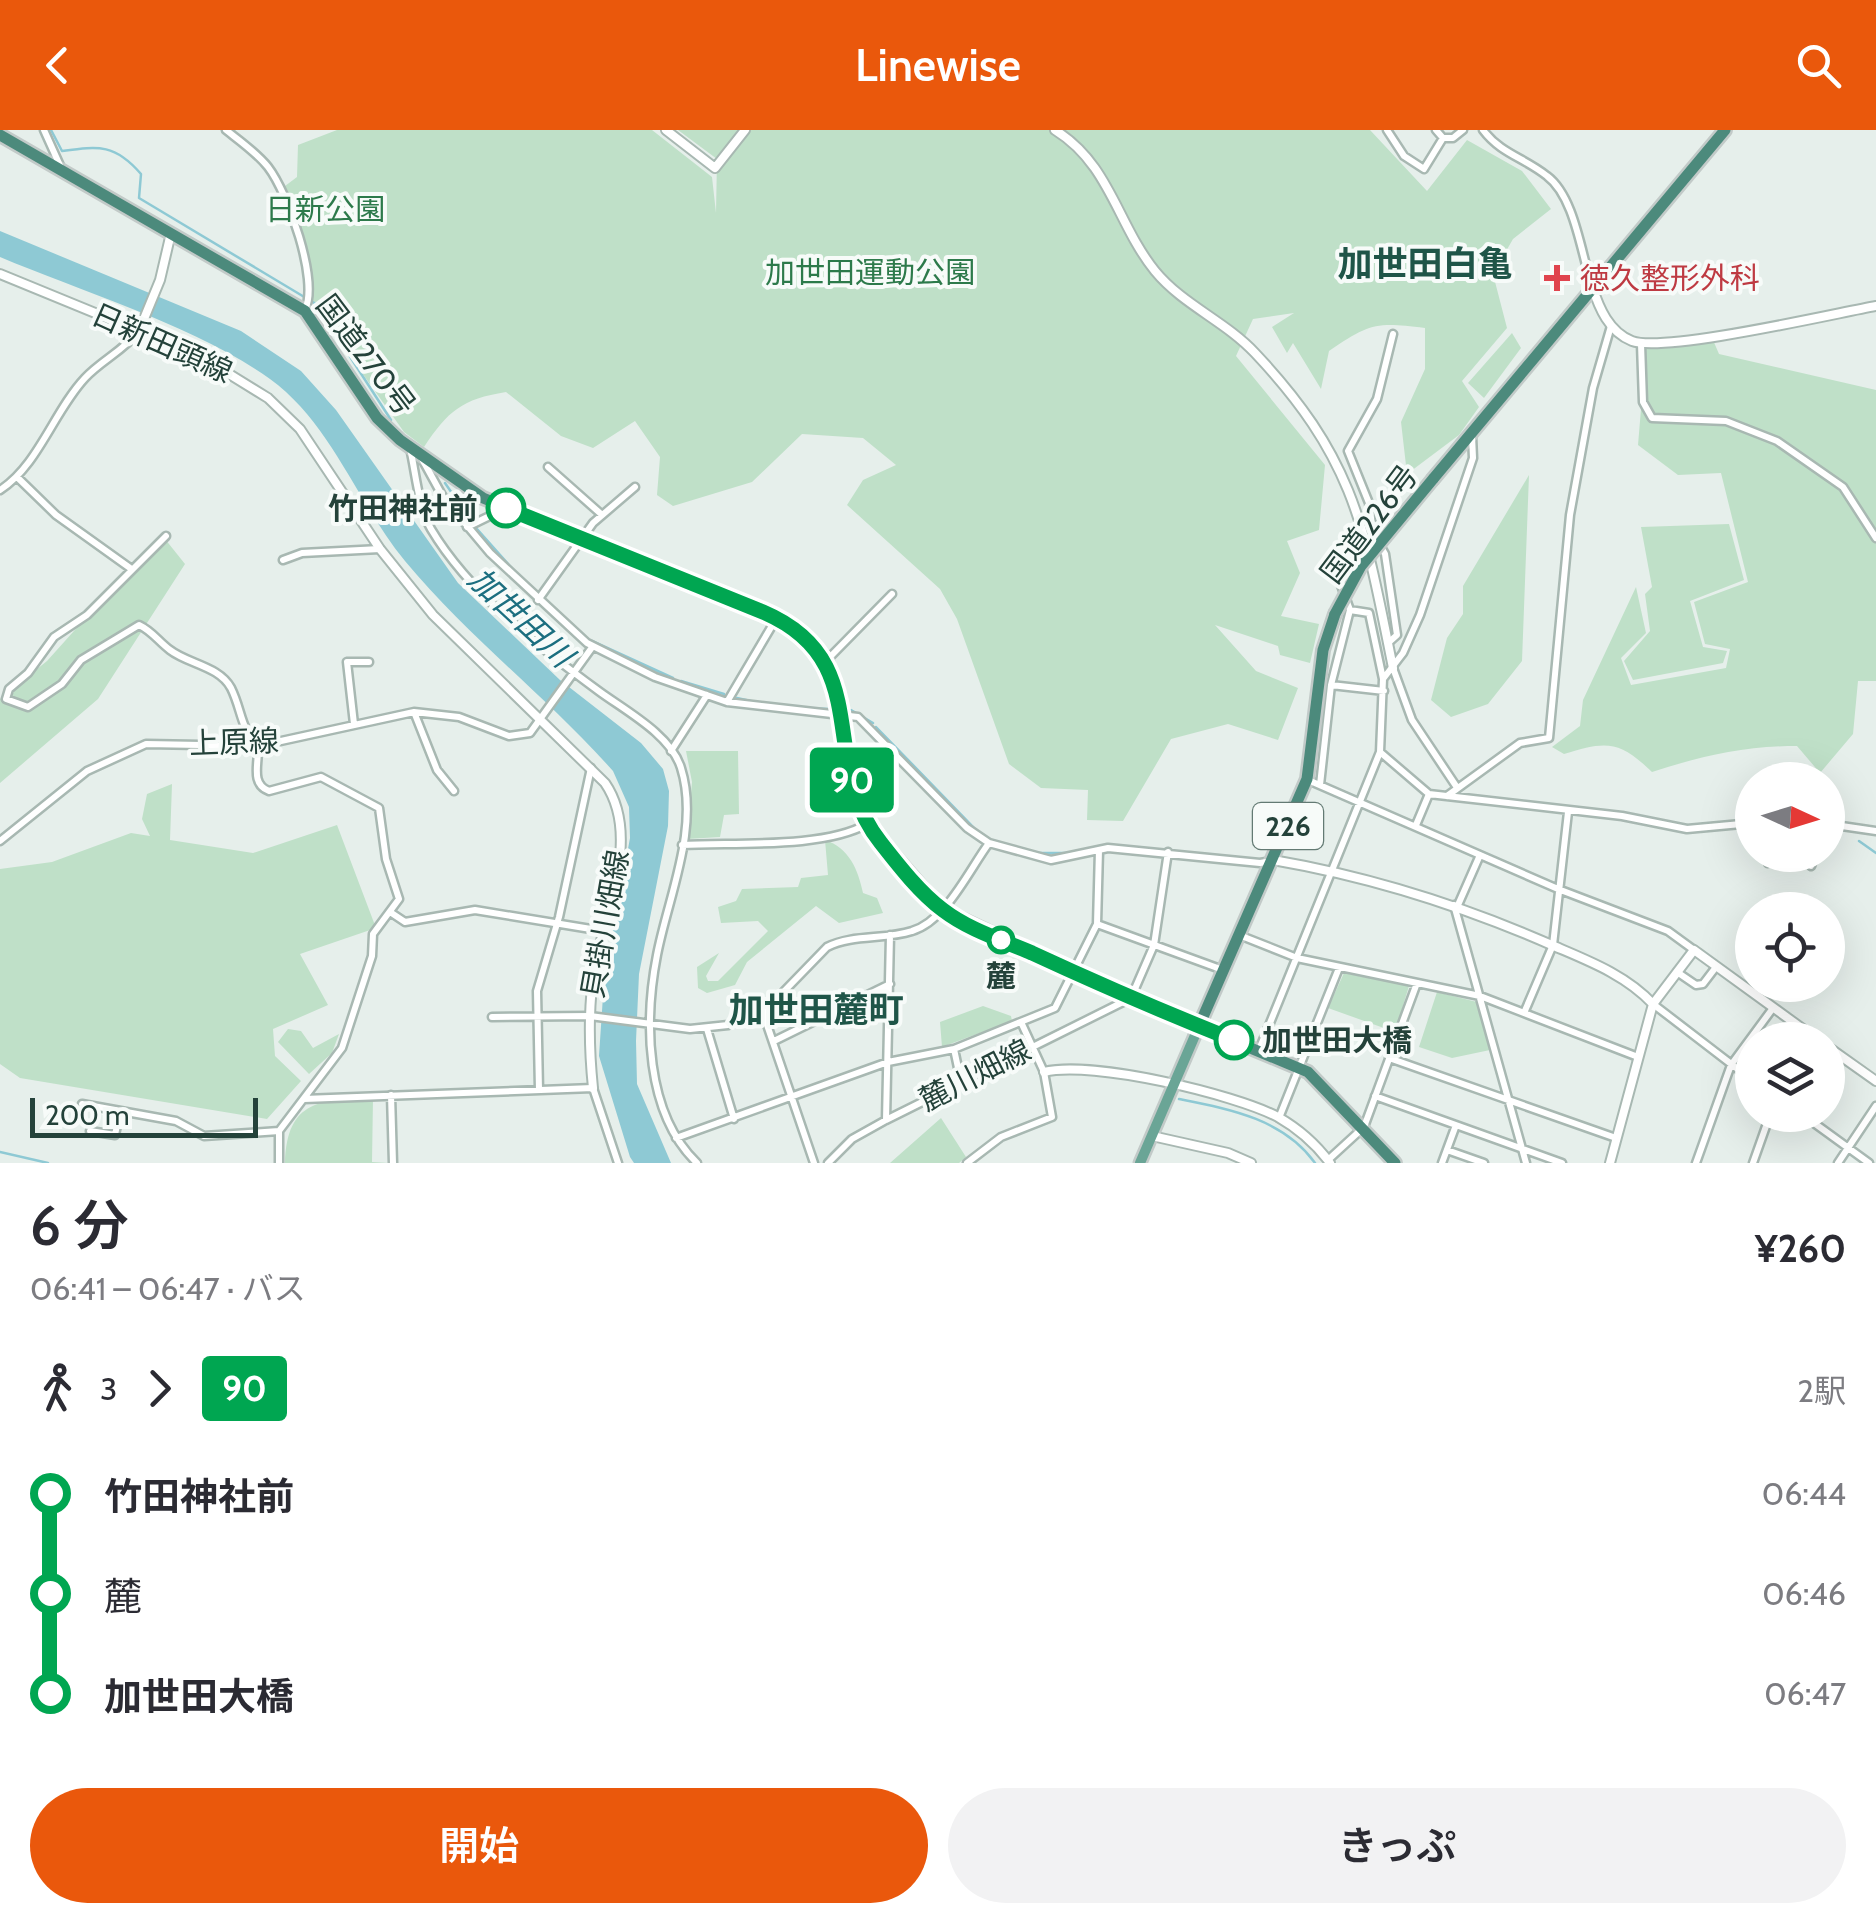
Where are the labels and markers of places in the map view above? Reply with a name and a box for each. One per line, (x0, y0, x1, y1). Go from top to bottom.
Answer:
place label: 徳久整形外科 (1580, 260, 1760, 297)
marker: 徳久整形外科 (1544, 265, 1570, 291)
marker: 竹田神社前 (487, 489, 525, 527)
place label: 竹田神社前 (328, 490, 478, 527)
marker: 麓 (988, 927, 1014, 953)
place label: 麓 (986, 958, 1016, 995)
marker: 加世田大橋 (1215, 1021, 1253, 1059)
place label: 加世田大橋 (1262, 1022, 1412, 1059)

